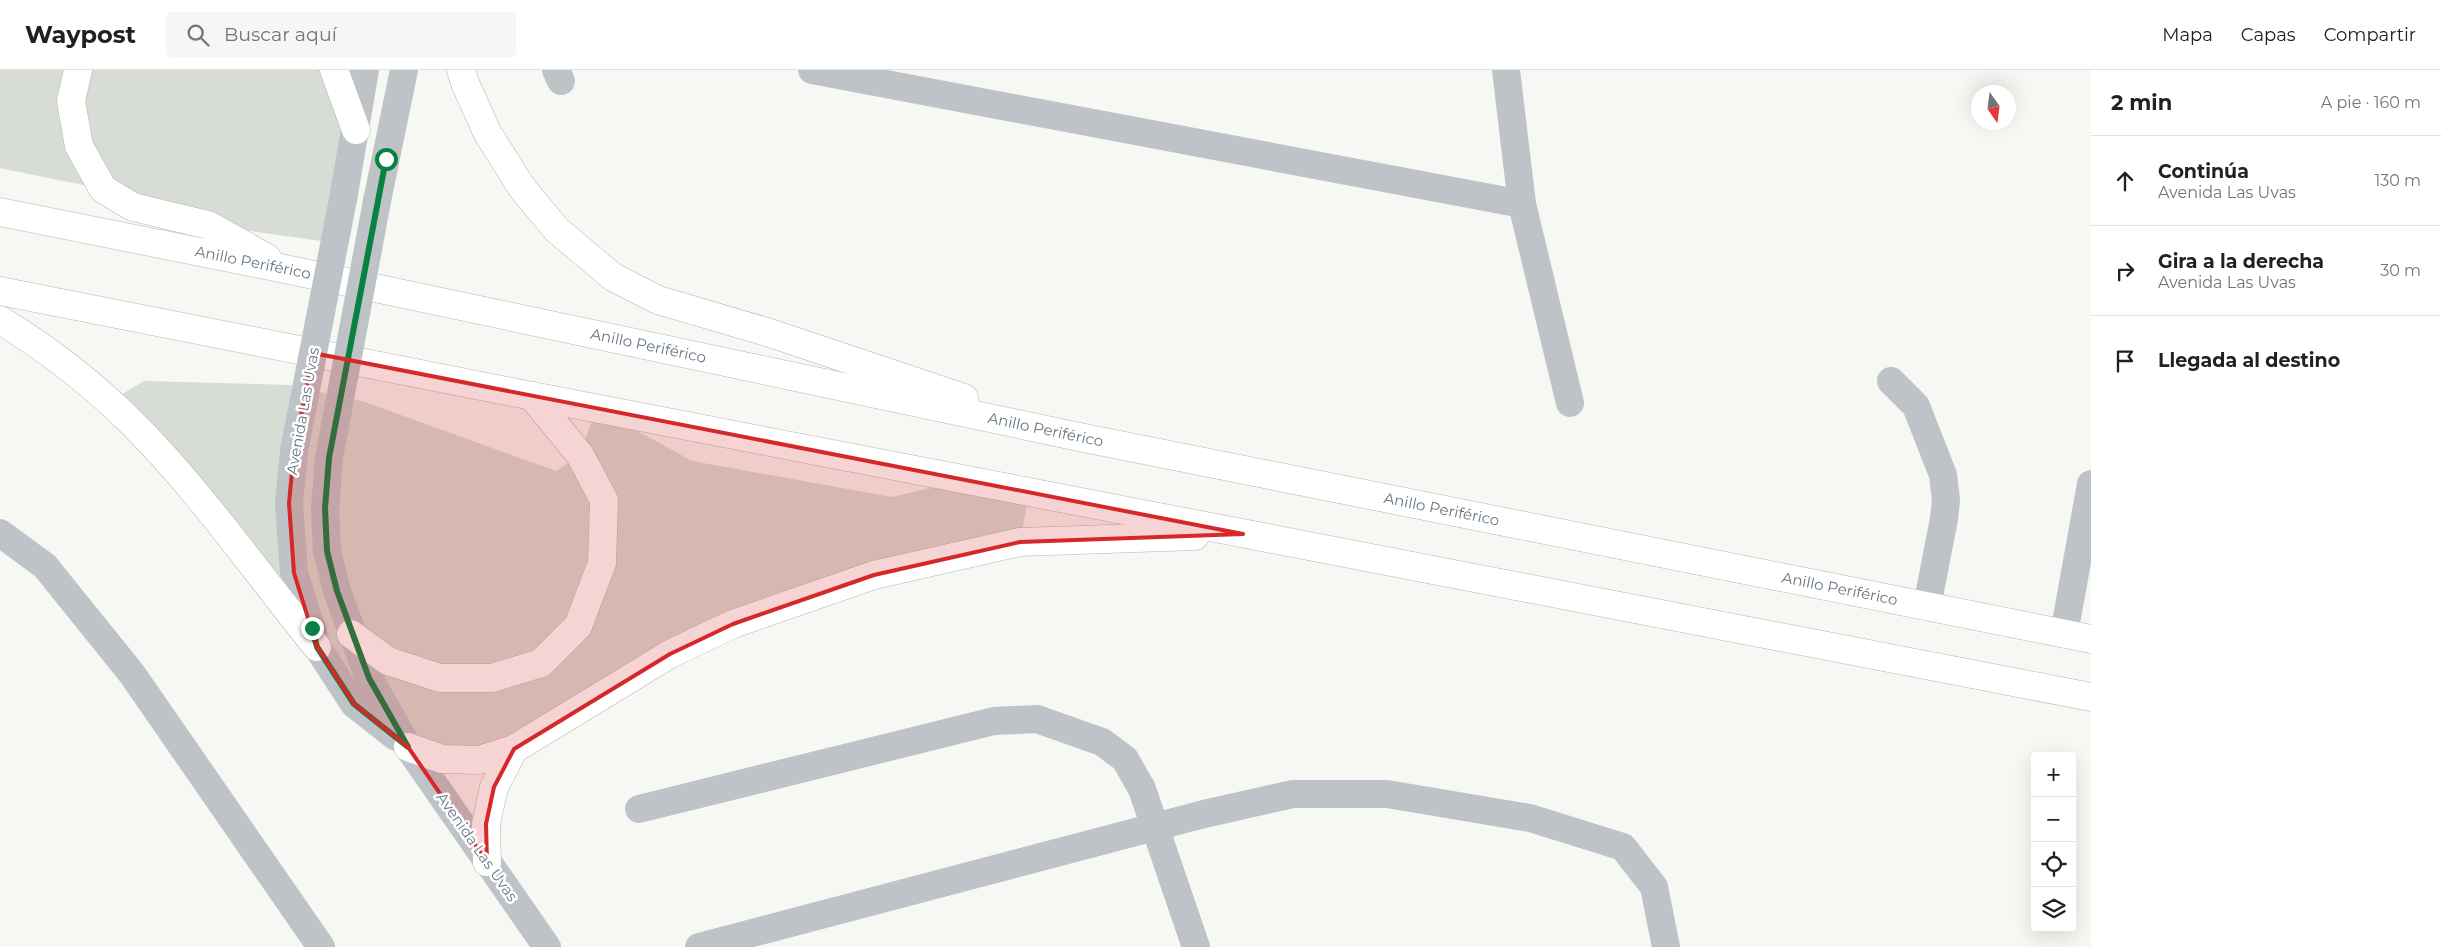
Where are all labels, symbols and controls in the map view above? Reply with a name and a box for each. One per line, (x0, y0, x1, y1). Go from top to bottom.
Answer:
search box (166, 12, 516, 57)
text: Waypost (25, 20, 136, 49)
icon: search (184, 21, 212, 49)
text: Buscar aquí (224, 23, 337, 46)
text: Mapa (2162, 24, 2213, 46)
text: Capas (2241, 24, 2296, 46)
text: Compartir (2324, 24, 2416, 46)
north arrow (1971, 85, 2016, 130)
text: 2 min (2111, 90, 2172, 115)
text: A pie · 160 m (2321, 93, 2421, 112)
route start (375, 148, 398, 171)
text: Continúa (2158, 160, 2249, 183)
icon: ahead (2111, 167, 2139, 195)
text: 130 m (2374, 171, 2421, 190)
text: Avenida Las Uvas (2158, 183, 2296, 202)
street label: Anillo Periférico (194, 241, 313, 283)
text: Gira a la derecha (2158, 250, 2324, 273)
icon: right (2111, 257, 2139, 285)
text: 30 m (2380, 261, 2421, 280)
text: Avenida Las Uvas (2158, 273, 2296, 292)
street label: Anillo Periférico (589, 324, 708, 367)
street label: Avenida Las Uvas (282, 346, 323, 476)
icon: arrive (2111, 347, 2139, 375)
text: Llegada al destino (2158, 349, 2340, 372)
street label: Anillo Periférico (986, 408, 1105, 451)
street label: Anillo Periférico (1382, 488, 1501, 530)
street label: Anillo Periférico (1780, 568, 1899, 609)
route end (301, 617, 324, 640)
map controls (2031, 752, 2076, 932)
button: + (2031, 752, 2076, 797)
street label: Avenida Las Uvas (433, 788, 522, 905)
button: − (2031, 797, 2076, 842)
button: locate (2031, 842, 2076, 887)
button: layers (2031, 887, 2076, 932)

